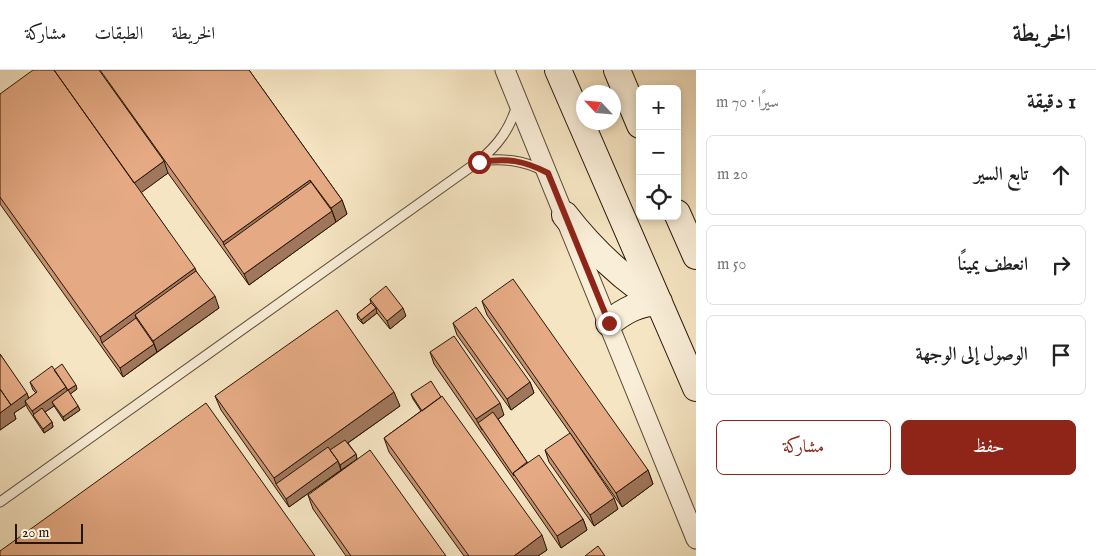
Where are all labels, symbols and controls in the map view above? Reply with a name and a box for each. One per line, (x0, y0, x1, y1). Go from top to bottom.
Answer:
text: الخريطة (1013, 19, 1071, 50)
text: مشاركة (25, 23, 66, 46)
text: الطبقات (94, 23, 143, 46)
text: الخريطة (171, 23, 215, 46)
north arrow (576, 85, 621, 130)
map controls (636, 85, 681, 220)
button: + (636, 85, 681, 130)
text: 1 دقيقة (1027, 89, 1076, 116)
text: سيرًا · 70 m (716, 93, 779, 113)
button: − (636, 130, 681, 175)
route start (468, 151, 491, 174)
icon: ahead (1047, 161, 1075, 189)
text: تابع السير (974, 163, 1028, 187)
text: 20 m (717, 165, 748, 185)
button: locate (636, 175, 681, 220)
icon: right (1047, 251, 1075, 279)
text: انعطف يمينًا (958, 253, 1028, 277)
text: 50 m (717, 255, 746, 275)
route end (598, 312, 621, 335)
icon: arrive (1047, 341, 1075, 369)
text: الوصول إلى الوجهة (916, 343, 1028, 367)
button: مشاركة (716, 420, 891, 475)
button: حفظ (901, 420, 1076, 475)
scale bar (15, 521, 82, 544)
text: 20 m (22, 524, 49, 542)

